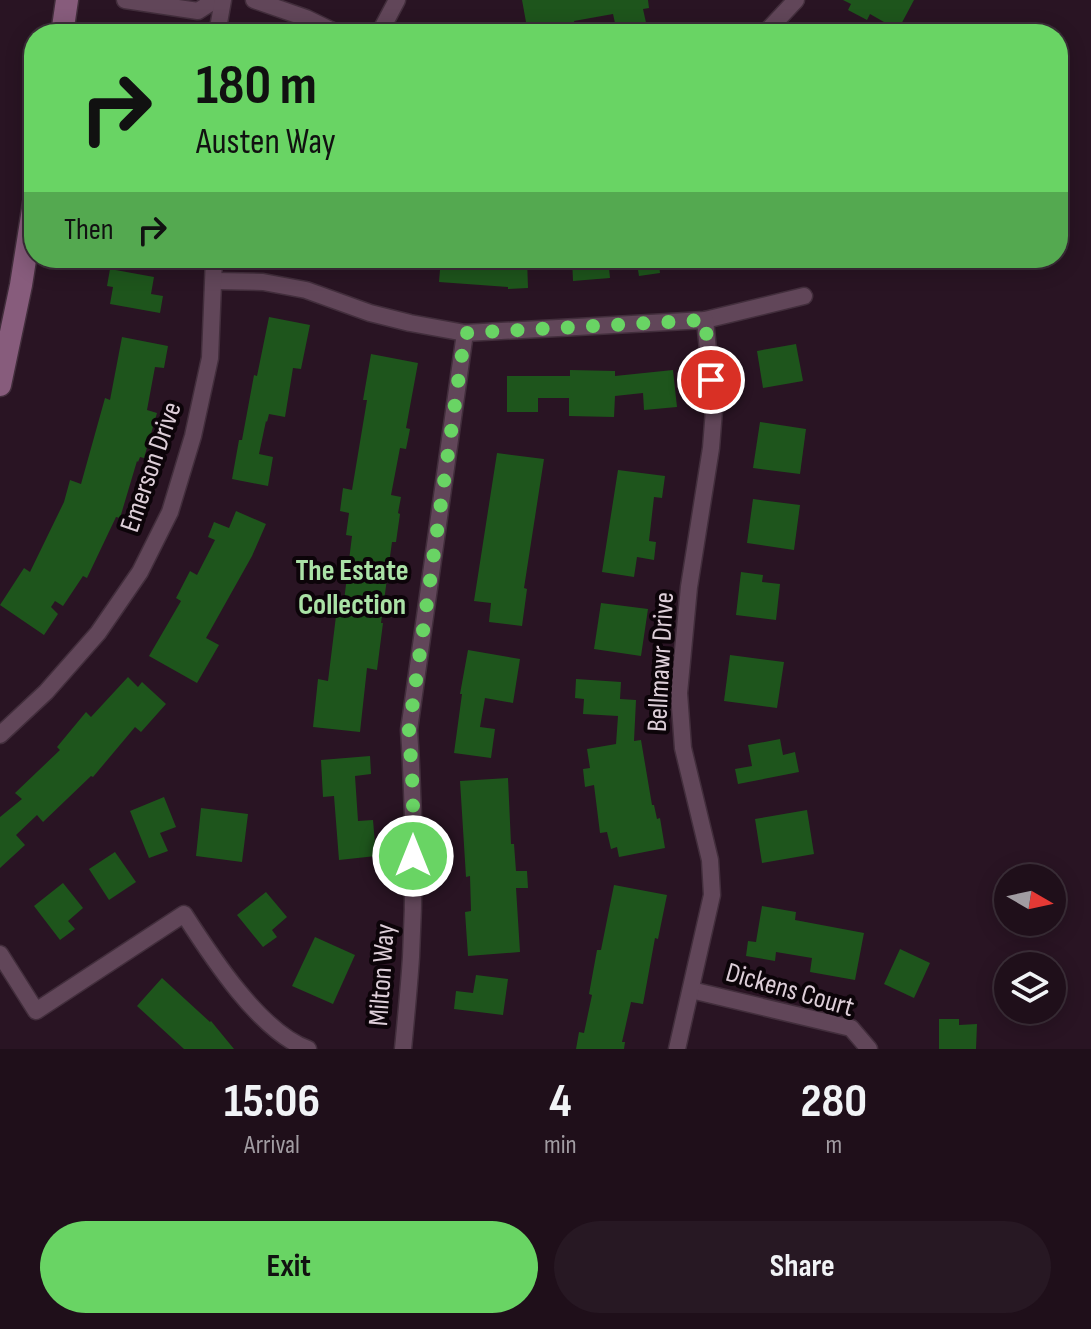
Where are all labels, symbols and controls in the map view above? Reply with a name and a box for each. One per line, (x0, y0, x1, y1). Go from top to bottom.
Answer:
text: 180 m (196, 53, 317, 120)
icon: right (64, 56, 168, 160)
text: Austen Way (196, 121, 336, 164)
icon: right (130, 208, 174, 252)
text: Then (64, 212, 114, 248)
pin (677, 346, 745, 414)
icon: arrive (689, 358, 733, 402)
street label: Emerson Drive (113, 398, 189, 536)
district label: The Estate Collection (296, 553, 408, 623)
street label: Bellmawr Drive (641, 591, 681, 733)
position arrow (371, 814, 455, 898)
north arrow (994, 864, 1066, 936)
map controls (994, 864, 1066, 1024)
street label: Milton Way (362, 923, 402, 1027)
button: layers (994, 952, 1066, 1024)
street label: Dickens Court (722, 956, 858, 1024)
text: 15:06 (224, 1073, 320, 1130)
text: 4 (549, 1073, 571, 1130)
text: 280 (801, 1073, 867, 1130)
text: Arrival (244, 1130, 300, 1161)
text: min (544, 1130, 577, 1161)
text: m (825, 1130, 842, 1161)
button: Exit (40, 1221, 538, 1313)
button: Share (554, 1221, 1051, 1313)

